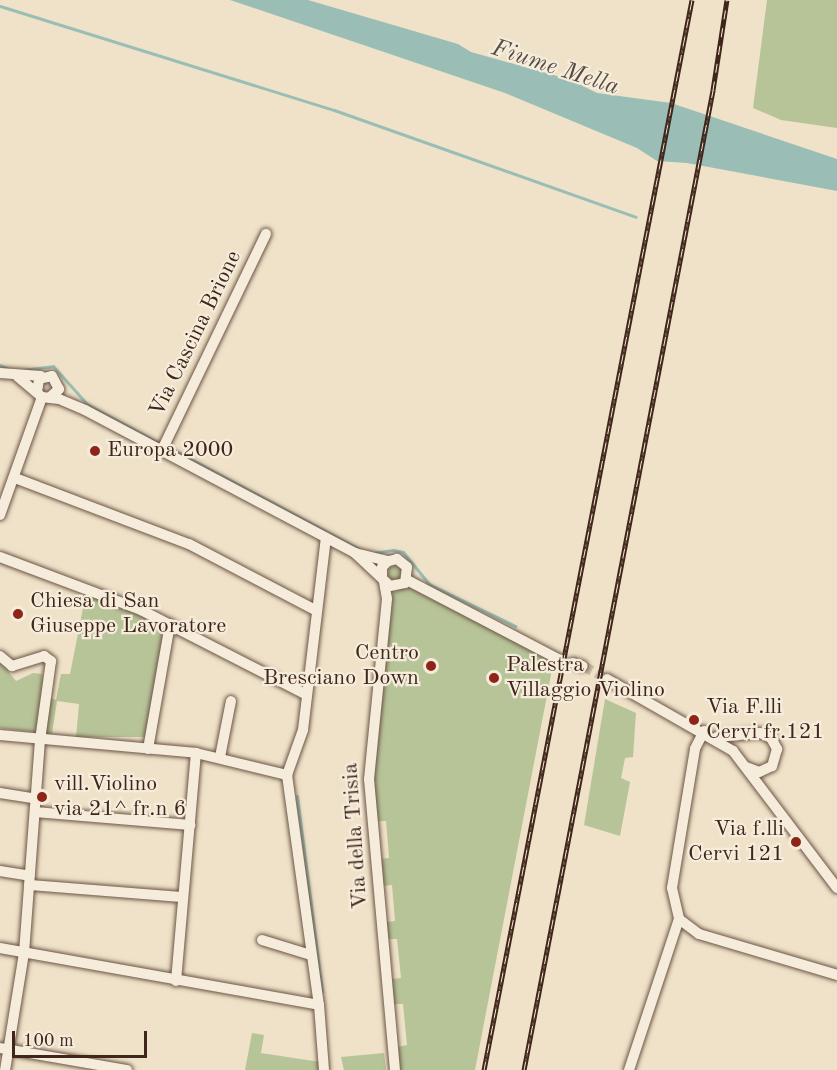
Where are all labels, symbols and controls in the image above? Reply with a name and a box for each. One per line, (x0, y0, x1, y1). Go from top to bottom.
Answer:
water label: Fiume Mella (488, 35, 622, 103)
street label: Via Cascina Brione (144, 247, 248, 421)
place label: Europa 2000 (107, 438, 233, 464)
marker: Europa 2000 (88, 444, 102, 458)
place label: Chiesa di San Giuseppe Lavoratore (30, 588, 226, 640)
marker: Chiesa di San Giuseppe Lavoratore (11, 607, 25, 621)
place label: Centro Bresciano Down (263, 640, 419, 692)
place label: Palestra Villaggio Violino (506, 652, 665, 704)
marker: Centro Bresciano Down (424, 659, 438, 673)
marker: Palestra Villaggio Violino (487, 671, 501, 685)
place label: Via F.lli Cervi fr.121 (706, 694, 824, 746)
marker: Via F.lli Cervi fr.121 (687, 713, 701, 727)
street label: Via della Trisia (338, 762, 374, 910)
place label: vill.Violino via 21^ fr.n 6 (54, 771, 186, 822)
marker: vill.Violino via 21^ fr.n 6 (35, 790, 49, 804)
place label: Via f.lli Cervi 121 (688, 816, 784, 867)
marker: Via f.lli Cervi 121 (789, 835, 803, 849)
scale bar (15, 1019, 150, 1057)
text: 100 m (23, 1032, 74, 1050)

